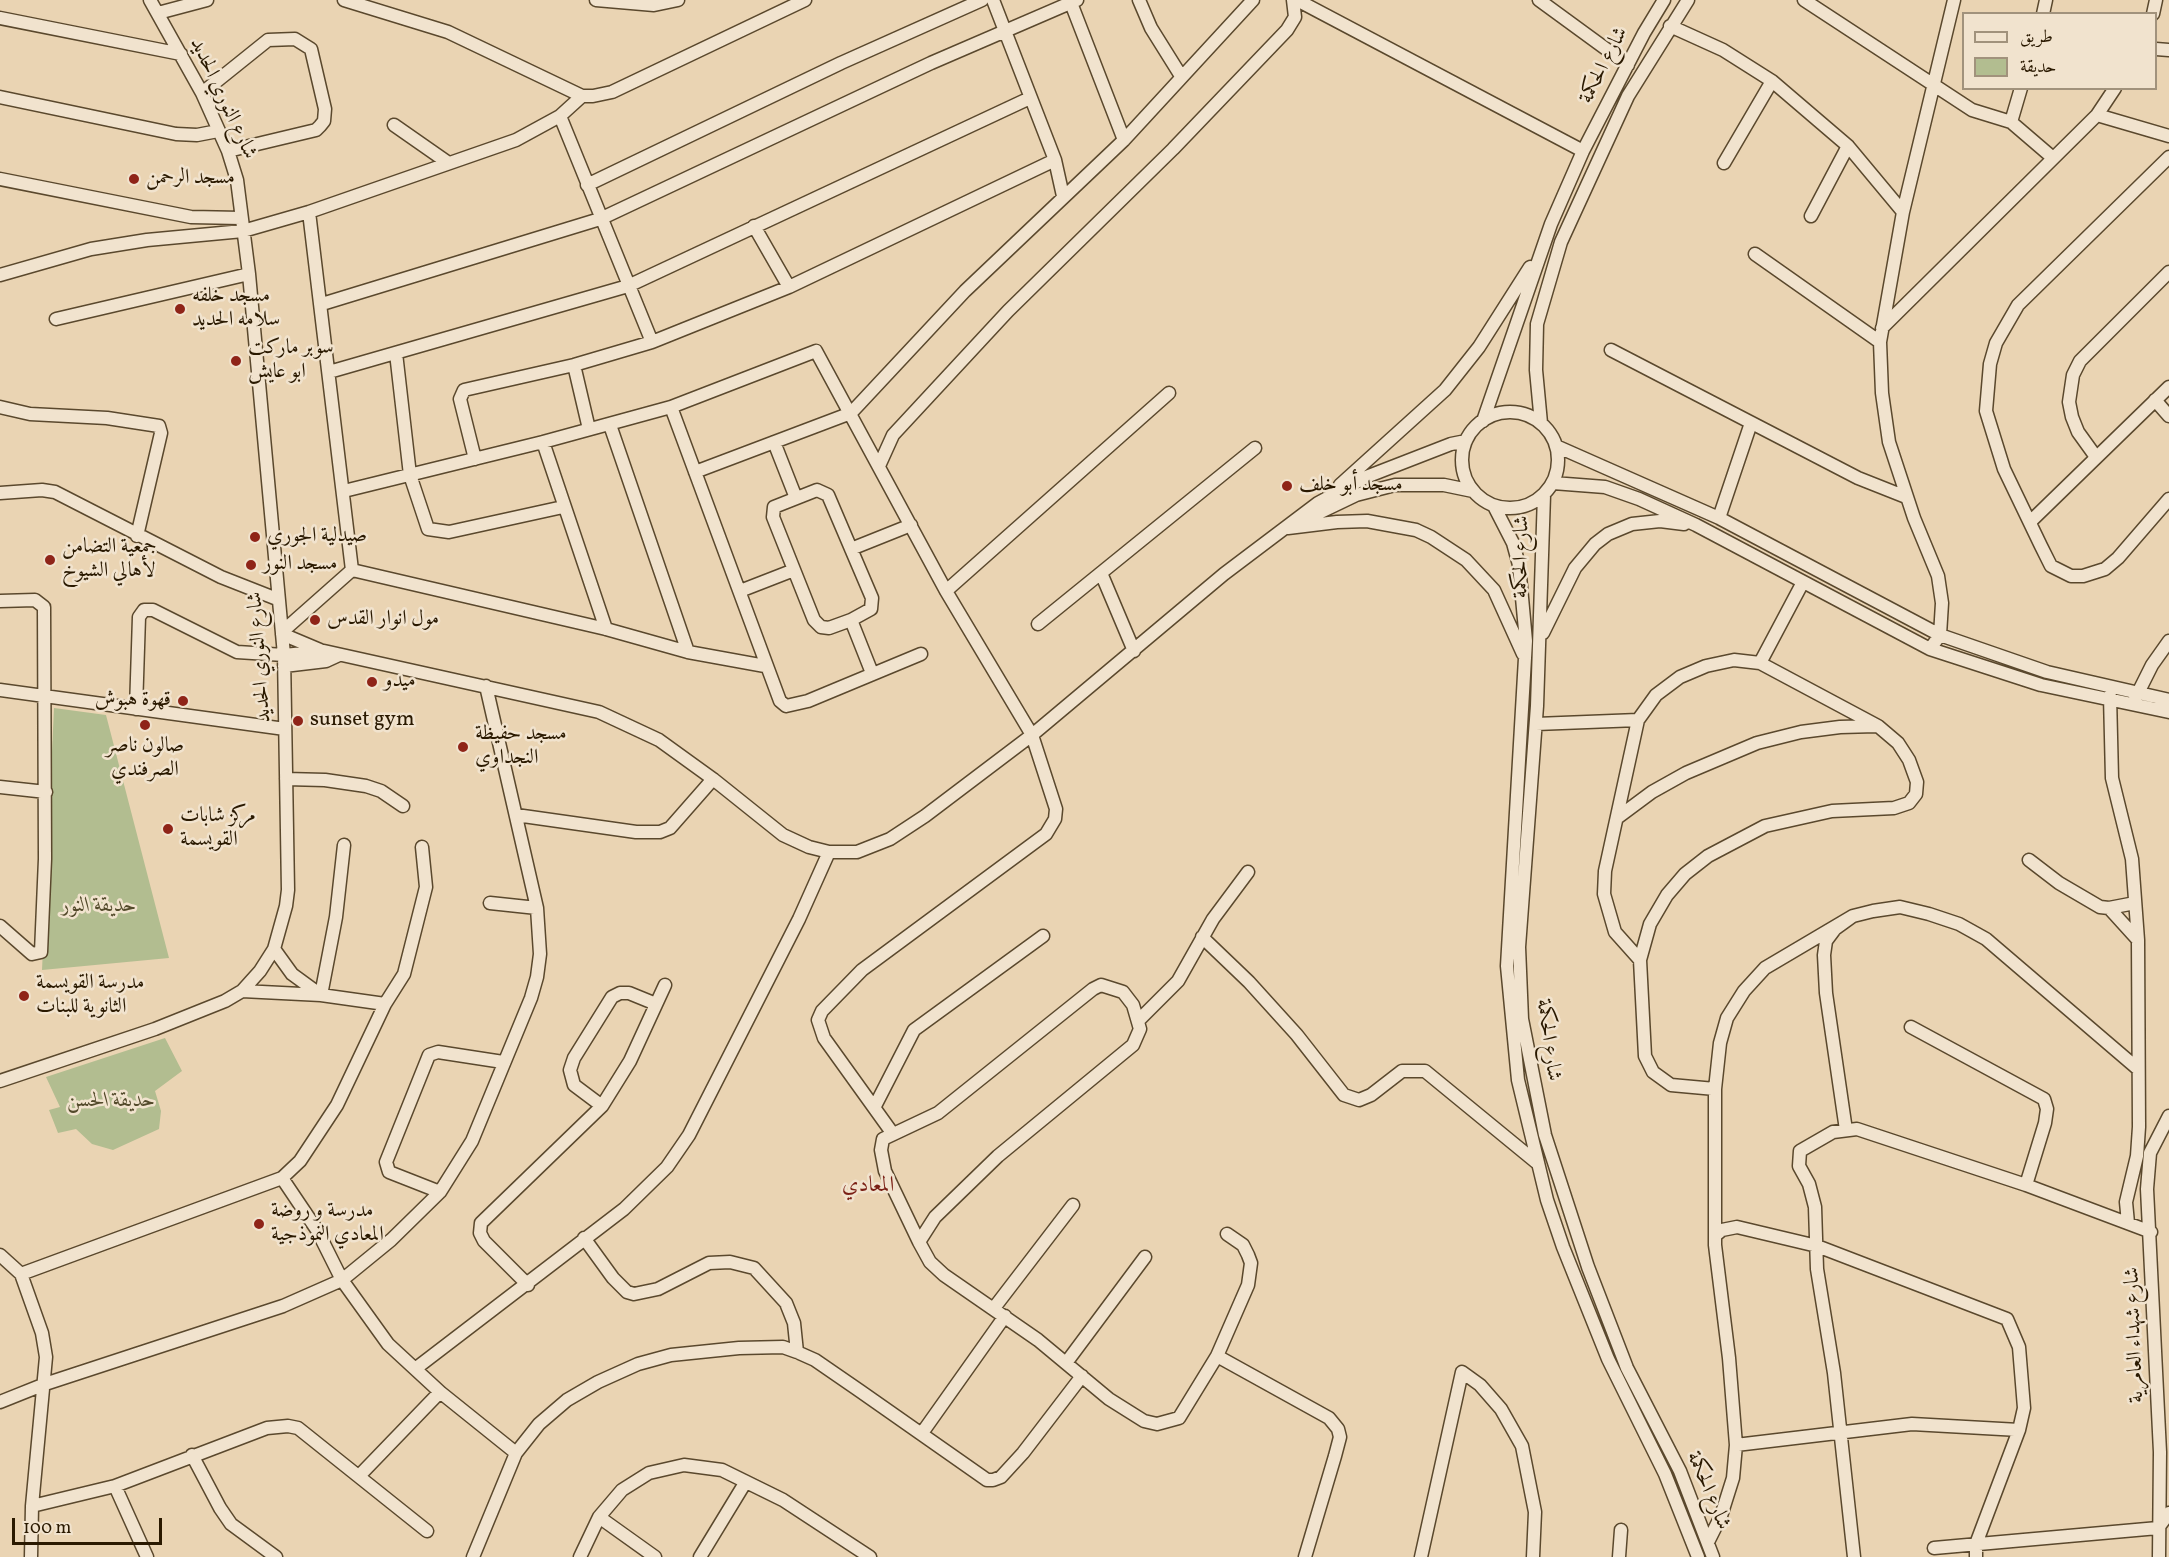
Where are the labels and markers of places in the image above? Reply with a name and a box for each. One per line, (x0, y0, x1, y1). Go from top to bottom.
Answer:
place label: مسجد الرحمن (146, 166, 235, 192)
marker: مسجد الرحمن (127, 172, 141, 186)
place label: مسجد خلفه سلامه الحديد (192, 284, 280, 334)
marker: مسجد خلفه سلامه الحديد (173, 302, 187, 316)
place label: سوبر ماركت ابو عايش (248, 336, 334, 386)
marker: سوبر ماركت ابو عايش (229, 354, 243, 368)
place label: مسجد أبو خلف (1299, 473, 1403, 499)
marker: مسجد أبو خلف (1280, 479, 1294, 493)
place label: صيدلية الجوري (267, 524, 367, 550)
marker: صيدلية الجوري (248, 530, 262, 544)
place label: جمعية التضامن لأهالي الشيوخ (62, 535, 157, 585)
place label: مسجد النور (263, 552, 337, 578)
marker: جمعية التضامن لأهالي الشيوخ (43, 553, 57, 567)
marker: مسجد النور (244, 558, 258, 572)
place label: مول انوار القدس (327, 607, 439, 633)
marker: مول انوار القدس (308, 613, 322, 627)
place label: ميدو (384, 669, 416, 695)
marker: ميدو (365, 675, 379, 689)
place label: قهوة هبوش (95, 688, 171, 714)
marker: قهوة هبوش (176, 694, 190, 708)
place label: sunset gym (310, 708, 415, 734)
marker: sunset gym (291, 714, 305, 728)
marker: صالون ناصر الصرفندي (138, 718, 152, 732)
place label: مسجد حفيظة النجداوي (475, 722, 567, 772)
place label: صالون ناصر الصرفندي (106, 734, 184, 784)
marker: مسجد حفيظة النجداوي (456, 740, 470, 754)
place label: مركز شابات القويسمة (180, 804, 256, 854)
marker: مركز شابات القويسمة (161, 822, 175, 836)
place label: مدرسة القويسمة الثانوية للبنات (36, 971, 144, 1021)
marker: مدرسة القويسمة الثانوية للبنات (17, 989, 31, 1003)
place label: مدرسة و روضة المعادي النموذجية (271, 1199, 384, 1249)
marker: مدرسة و روضة المعادي النموذجية (252, 1217, 266, 1231)

